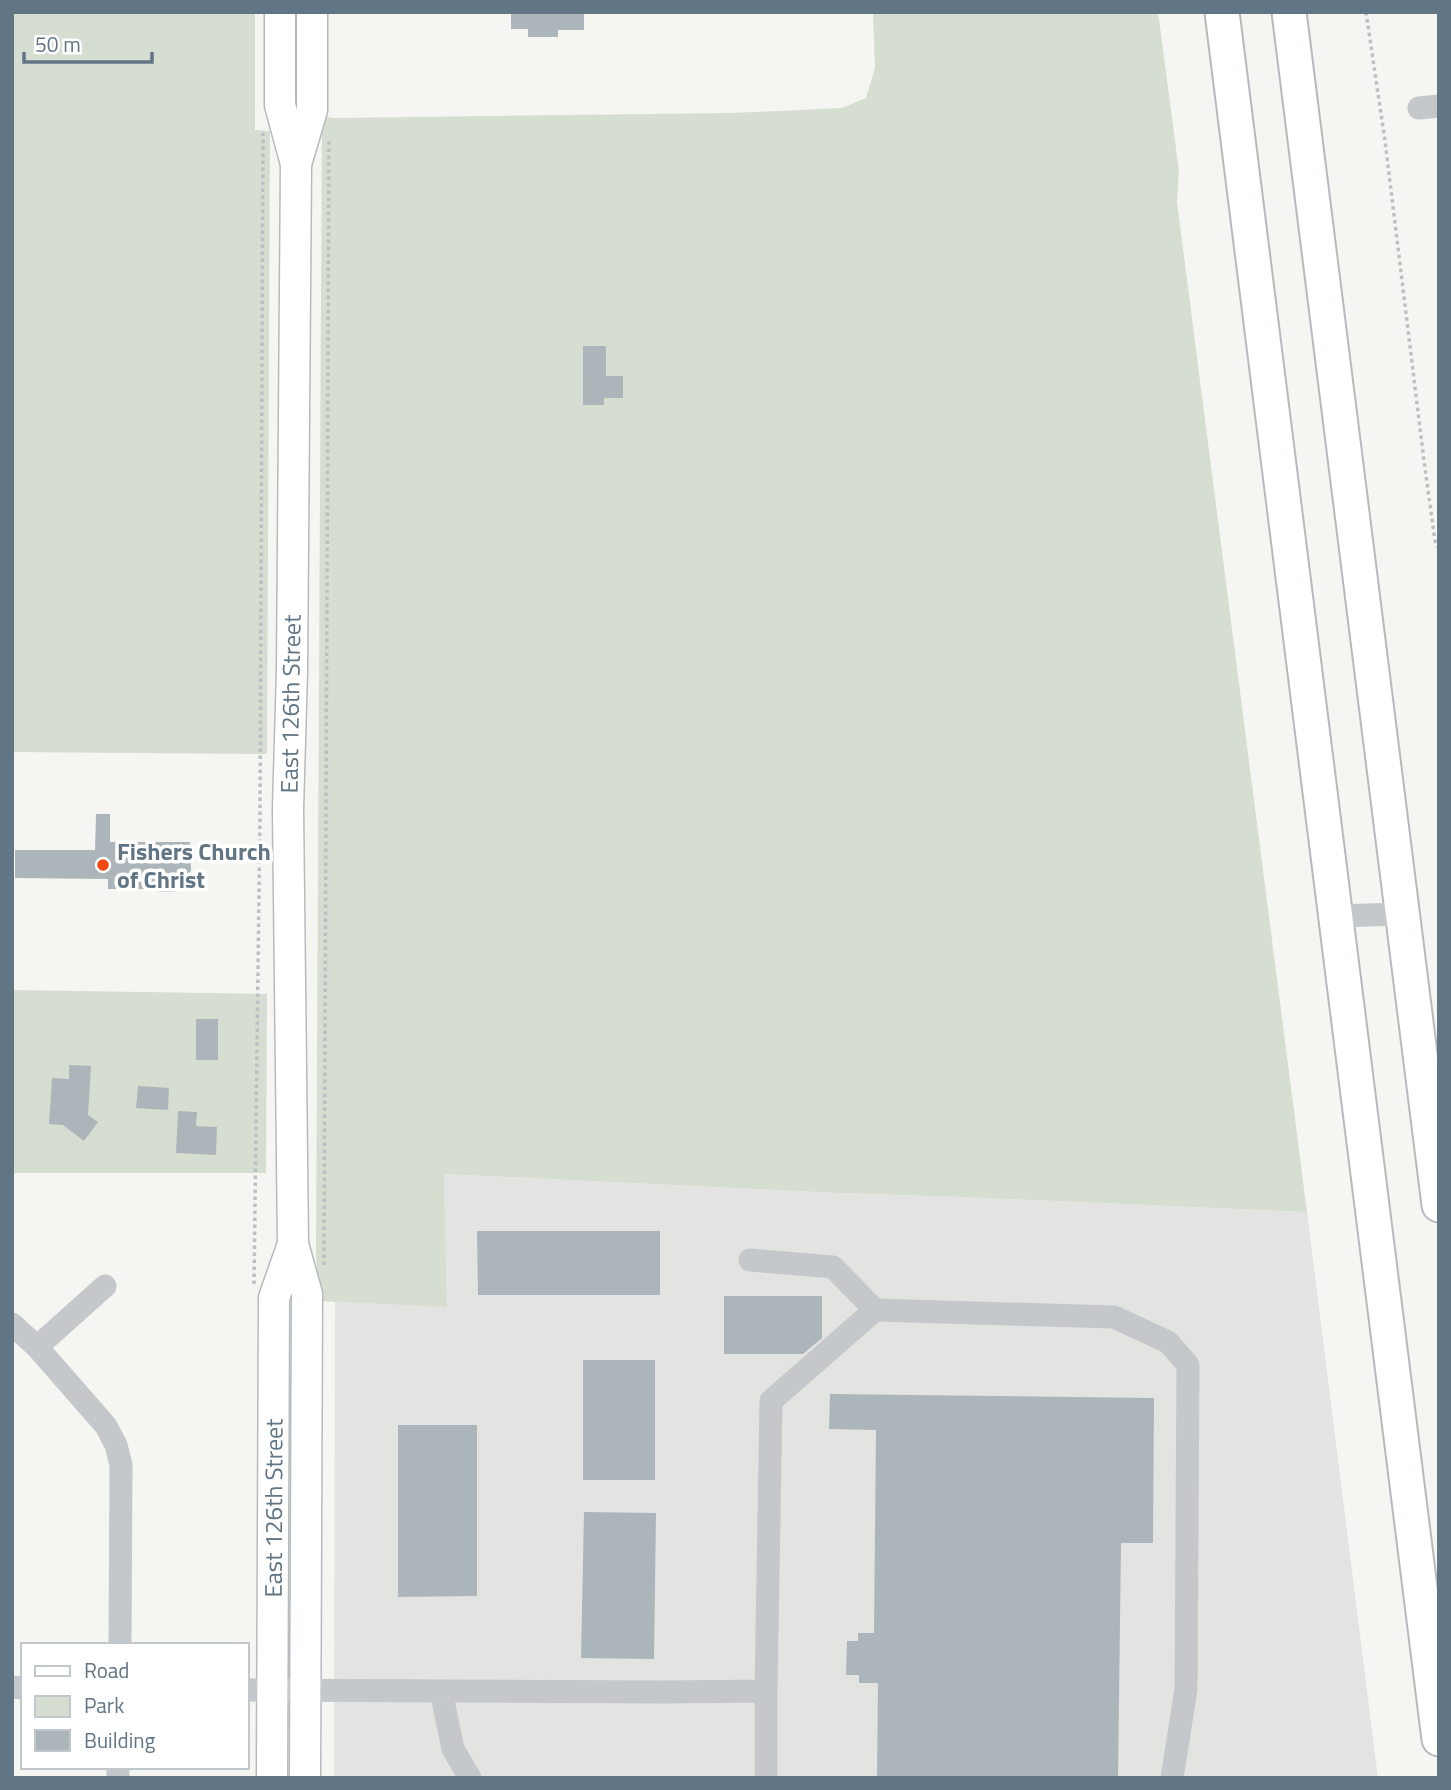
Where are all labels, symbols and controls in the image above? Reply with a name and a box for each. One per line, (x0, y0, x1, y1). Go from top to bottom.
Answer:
scale bar (24, 21, 152, 65)
text: 50 m (35, 28, 81, 60)
street label: East 126th Street (270, 614, 310, 794)
place label: Fishers Church of Christ (117, 833, 271, 897)
marker: Fishers Church of Christ (95, 857, 111, 873)
street label: East 126th Street (255, 1418, 292, 1598)
legend (21, 1643, 248, 1769)
text: Road (84, 1654, 129, 1686)
text: Park (84, 1689, 124, 1721)
text: Building (84, 1724, 156, 1756)

